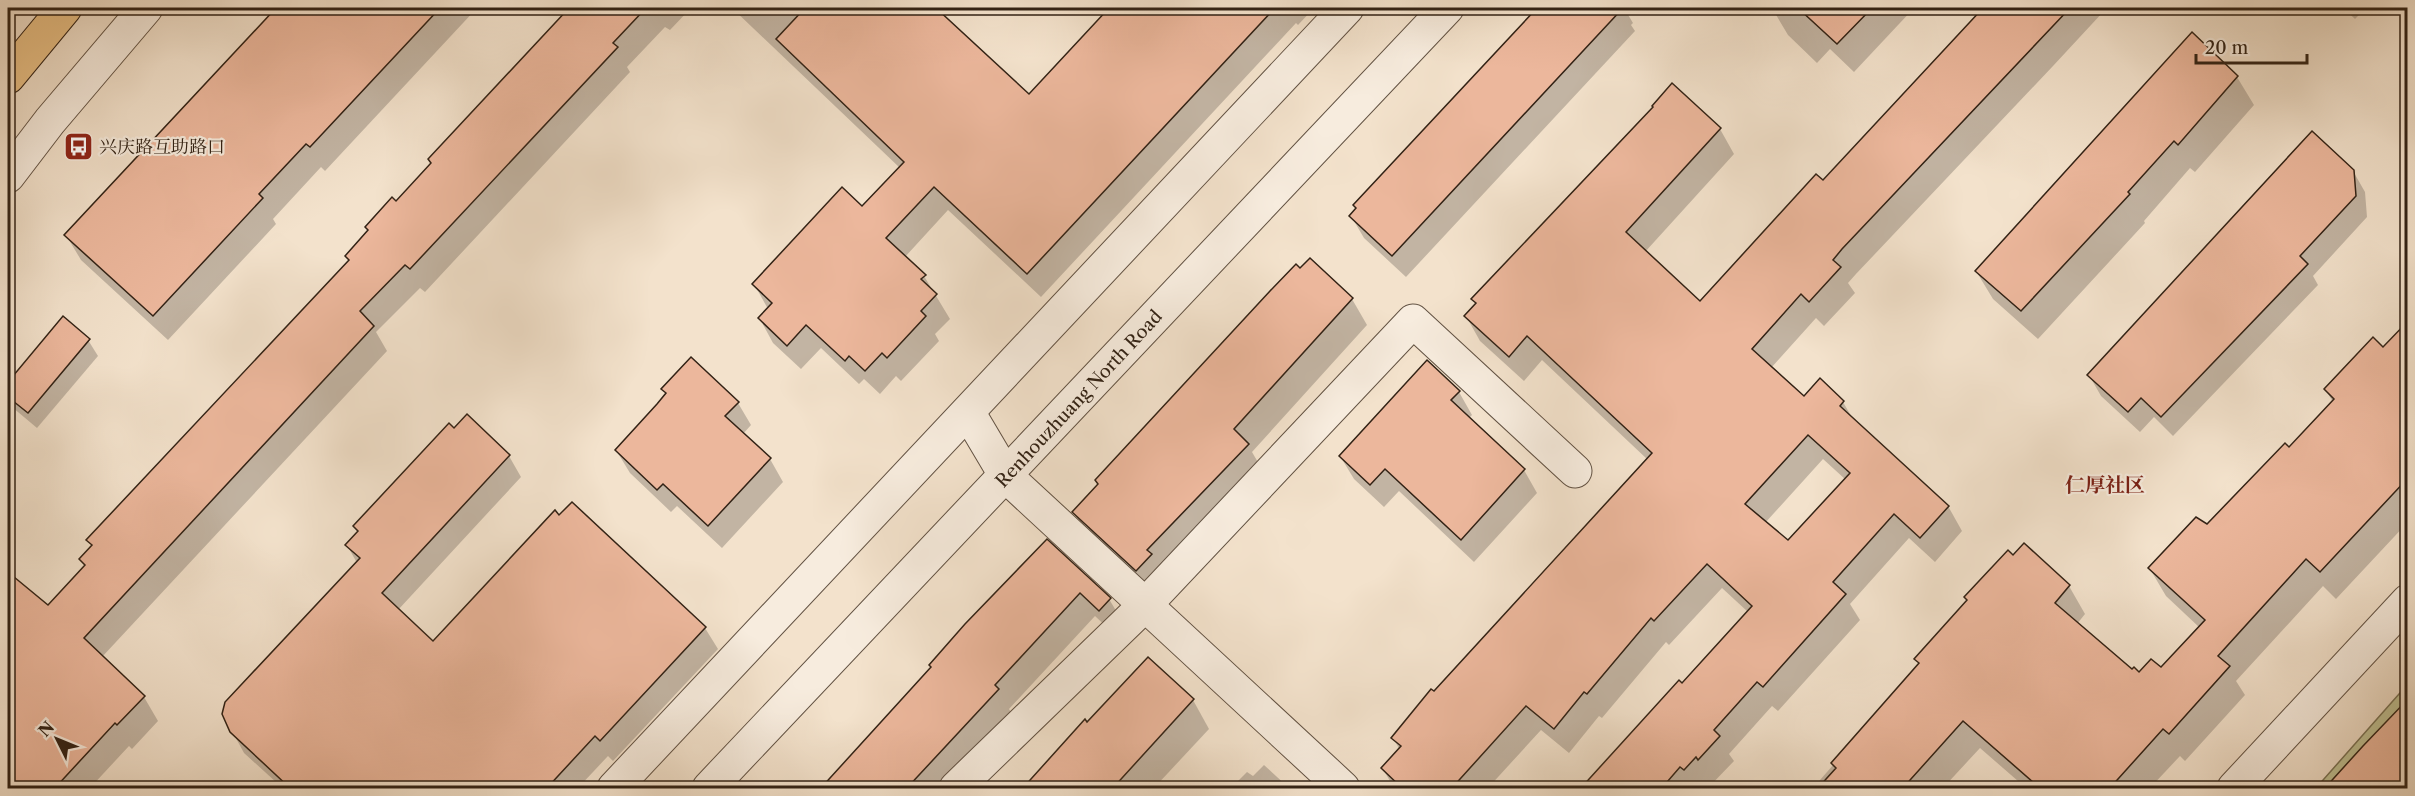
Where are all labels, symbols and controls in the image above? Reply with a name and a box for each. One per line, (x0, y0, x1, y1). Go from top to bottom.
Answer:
scale bar (2196, 27, 2307, 65)
text: 20 m (2205, 37, 2249, 59)
bus stop icon: 兴庆路互助路口 (62, 131, 94, 163)
place label: 兴庆路互助路口 (99, 136, 225, 158)
street label: Renhouzhuang North Road (991, 306, 1167, 492)
district label: 仁厚社区 (2065, 473, 2145, 497)
north arrow (27, 709, 87, 769)
text: N (34, 717, 58, 741)

